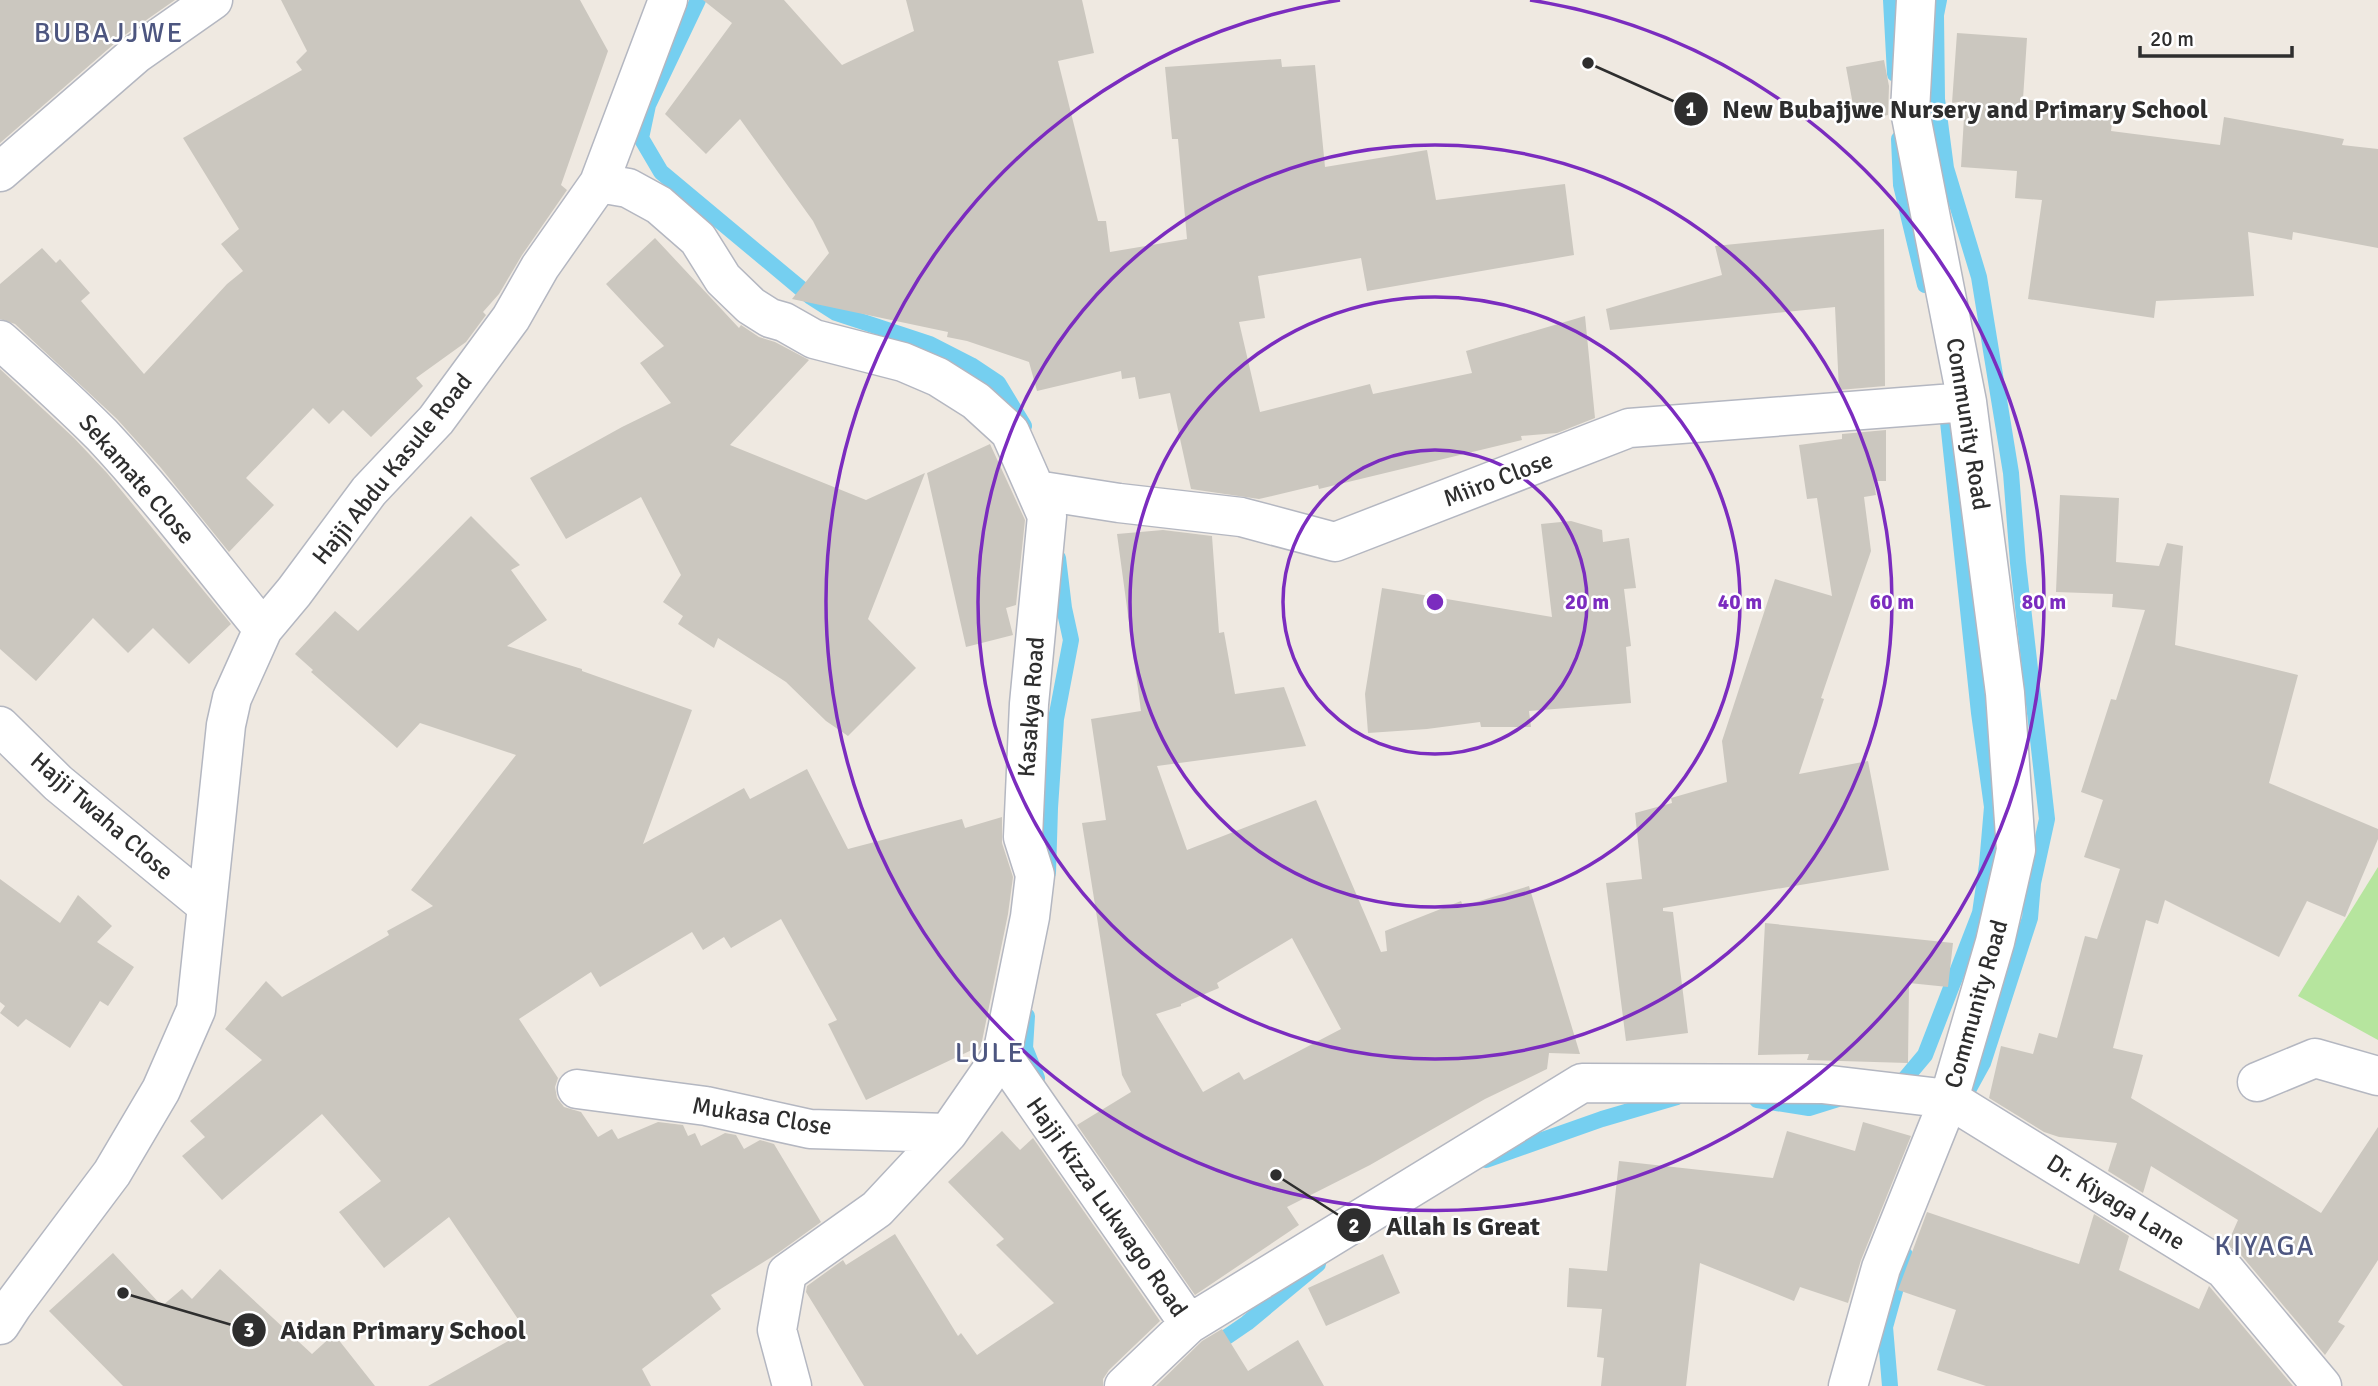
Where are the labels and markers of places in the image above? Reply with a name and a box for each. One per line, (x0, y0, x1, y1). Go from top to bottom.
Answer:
callout: New Bubajjwe Nursery and Primary School (1673, 85, 2222, 132)
centre of rings (1423, 590, 1447, 614)
callout: Allah Is Great (1337, 1202, 1554, 1249)
callout: Aidan Primary School (231, 1306, 540, 1353)

